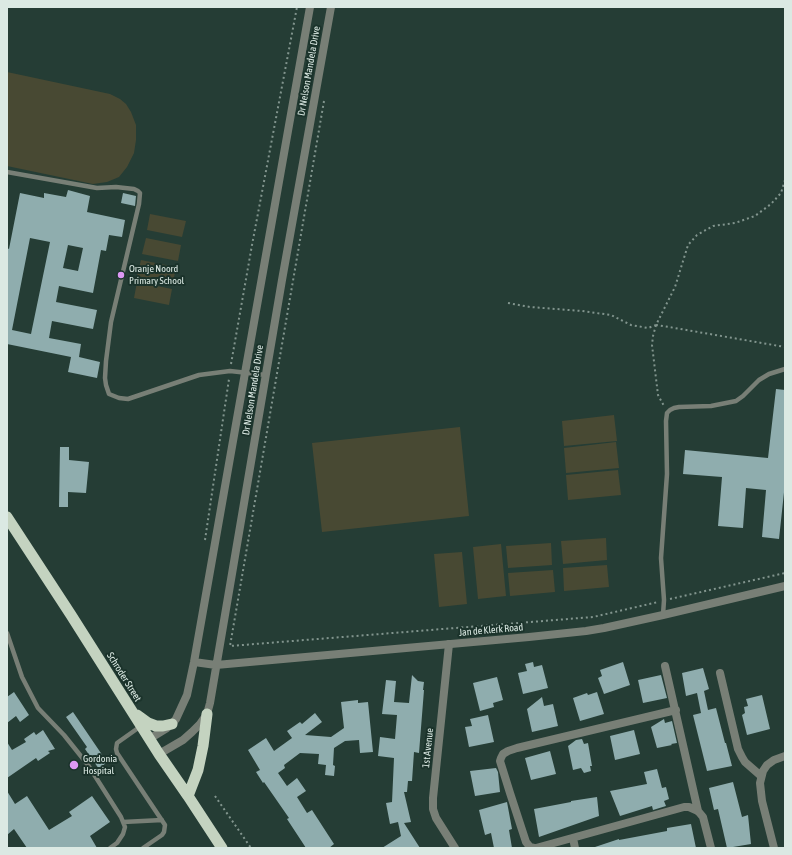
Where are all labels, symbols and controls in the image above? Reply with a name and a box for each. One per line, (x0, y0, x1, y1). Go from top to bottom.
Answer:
street label: Dr Nelson Mandela Drive (295, 25, 323, 117)
place label: Oranje Noord Primary School (129, 263, 184, 286)
marker: Oranje Noord Primary School (116, 270, 126, 280)
street label: Dr Nelson Mandela Drive (240, 344, 266, 436)
street label: Jan de Klerk Road (458, 621, 524, 639)
street label: Schroder Street (104, 650, 144, 704)
street label: 1st Avenue (420, 727, 436, 769)
place label: Gordonia Hospital (83, 753, 117, 776)
marker: Gordonia Hospital (68, 759, 80, 771)

